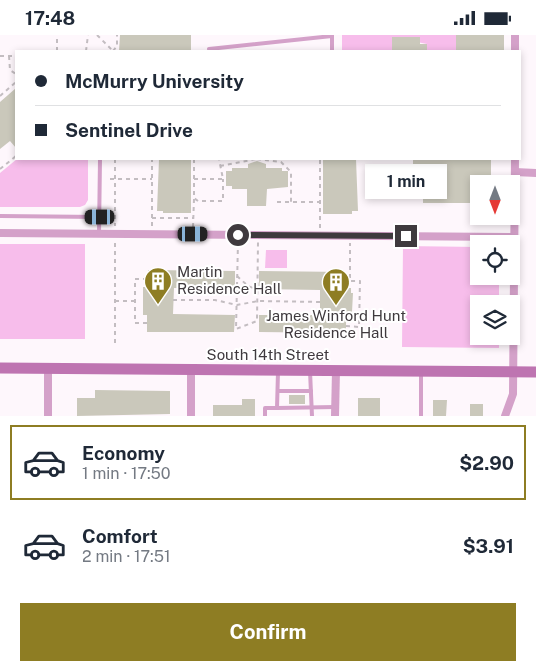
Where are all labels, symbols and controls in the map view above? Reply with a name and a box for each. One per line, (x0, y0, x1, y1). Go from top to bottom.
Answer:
text: 17:48 (25, 7, 75, 29)
text: McMurry University (65, 70, 244, 92)
text: Sentinel Drive (65, 119, 193, 141)
callout: 1 min (365, 163, 447, 199)
text: 1 min (387, 172, 425, 191)
north arrow (470, 175, 520, 225)
map controls (470, 175, 520, 345)
car (85, 210, 115, 225)
route start (227, 224, 249, 246)
route end (395, 225, 417, 247)
car (178, 227, 208, 242)
button: locate (470, 235, 520, 285)
place label: Martin Residence Hall (177, 263, 282, 297)
building icon: Martin Residence Hall (143, 266, 173, 305)
building icon: James Winford Hunt Residence Hall (321, 267, 351, 306)
button: layers (470, 295, 520, 345)
place label: James Winford Hunt Residence Hall (266, 307, 406, 341)
street label: South 14th Street (207, 346, 330, 363)
icon: car (22, 440, 67, 485)
text: Economy (82, 442, 165, 464)
text: $2.90 (459, 452, 514, 474)
text: 1 min · 17:50 (82, 464, 171, 483)
icon: car (22, 523, 67, 568)
text: Comfort (82, 525, 158, 547)
text: $3.91 (463, 535, 514, 557)
text: 2 min · 17:51 (82, 547, 170, 566)
button: Confirm (20, 603, 516, 661)

